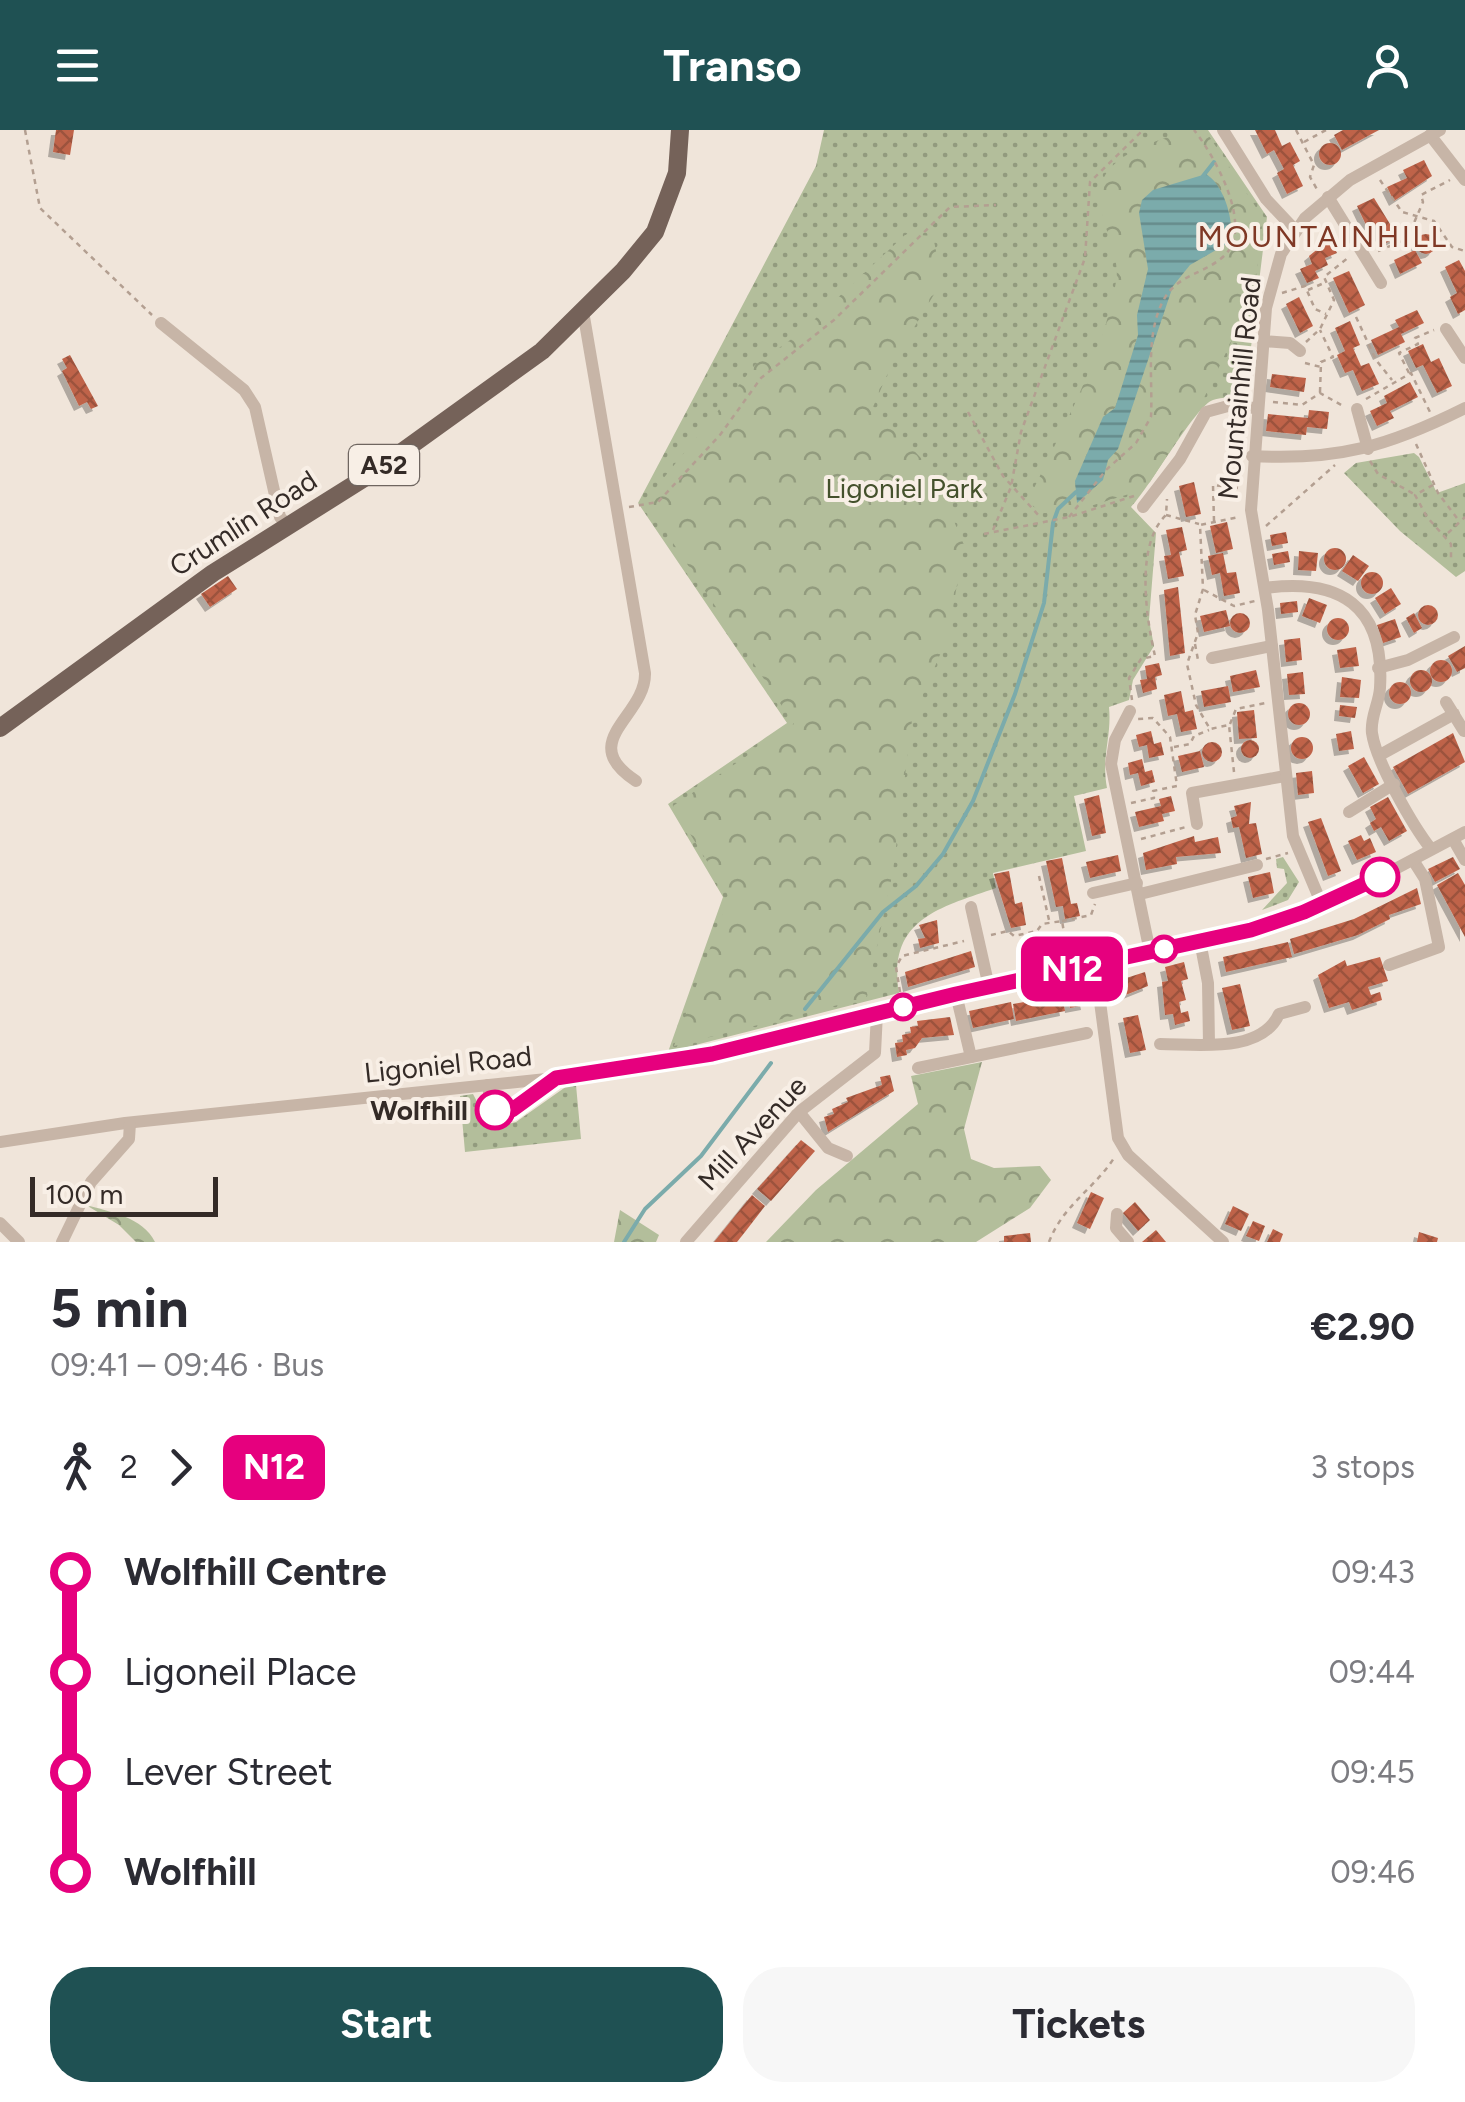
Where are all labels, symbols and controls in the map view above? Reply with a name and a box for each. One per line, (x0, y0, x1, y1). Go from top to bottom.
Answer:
icon: menu (50, 38, 105, 93)
text: Transo (663, 38, 802, 92)
icon: person (1360, 38, 1415, 93)
district label: MOUNTAINHILL (1197, 218, 1449, 255)
street label: Mountainhill Road (1210, 275, 1268, 501)
road number: A52 (349, 445, 419, 485)
street label: Crumlin Road (163, 463, 323, 583)
park label: Ligoniel Park (825, 471, 983, 505)
unlabelled marker (1361, 858, 1399, 896)
line badge: N12 (1014, 936, 1130, 1002)
unlabelled marker (1151, 936, 1177, 962)
text: N12 (1041, 948, 1103, 990)
unlabelled marker (890, 994, 916, 1020)
street label: Ligoniel Road (362, 1038, 534, 1090)
street label: Mill Avenue (690, 1069, 814, 1197)
marker: Wolfhill (476, 1091, 514, 1129)
place label: Wolfhill (370, 1093, 468, 1127)
scale bar (30, 1172, 218, 1216)
text: 100 m (45, 1177, 123, 1211)
text: 5 min (50, 1275, 189, 1341)
text: €2.90 (1310, 1304, 1415, 1350)
text: 09:41 – 09:46 · Bus (50, 1346, 324, 1384)
icon: walk (50, 1440, 105, 1495)
icon: forward (153, 1440, 208, 1495)
text: N12 (243, 1446, 305, 1488)
text: 2 (120, 1448, 138, 1486)
text: 3 stops (1310, 1448, 1415, 1486)
text: Wolfhill Centre (124, 1549, 386, 1595)
text: 09:43 (1331, 1553, 1415, 1591)
text: Ligoneil Place (124, 1649, 357, 1695)
text: 09:44 (1329, 1653, 1415, 1691)
text: Lever Street (124, 1749, 333, 1795)
text: 09:45 (1330, 1753, 1415, 1791)
text: Wolfhill (124, 1849, 257, 1895)
text: 09:46 (1330, 1853, 1415, 1891)
button: Start (50, 1967, 723, 2082)
button: Tickets (743, 1967, 1415, 2082)

